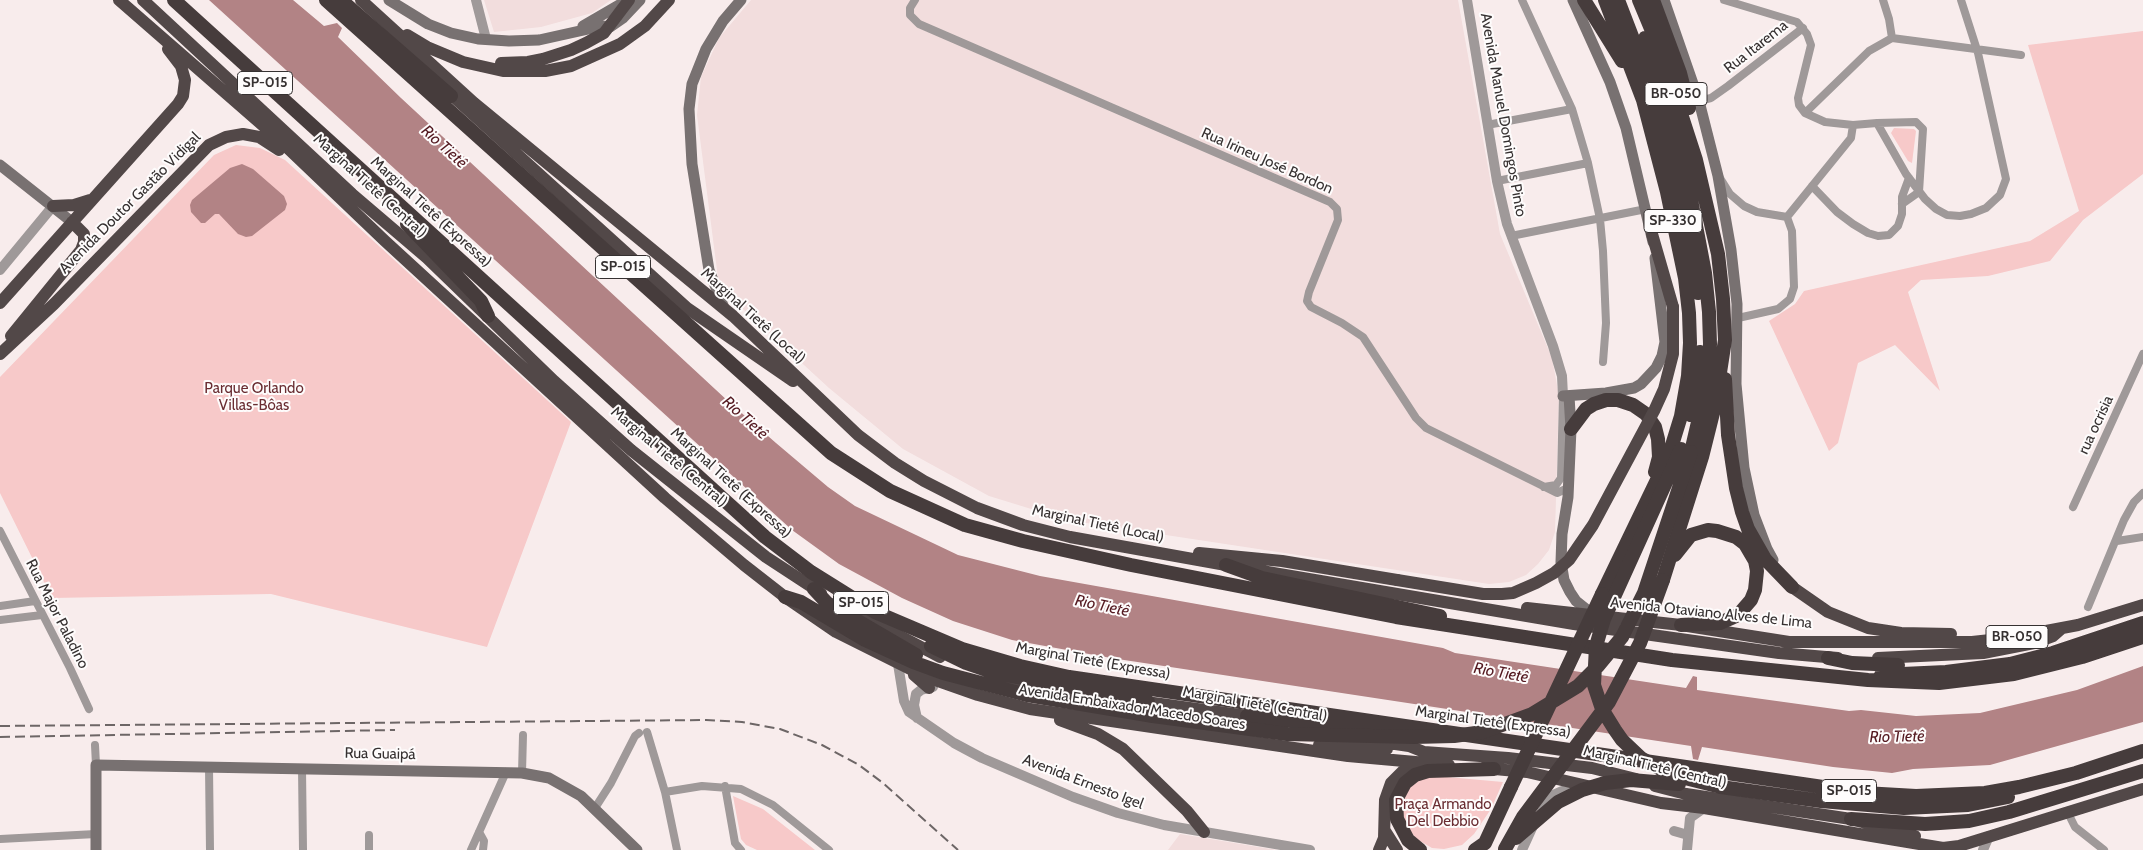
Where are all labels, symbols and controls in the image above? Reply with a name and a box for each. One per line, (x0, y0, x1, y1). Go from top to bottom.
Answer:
street label: Avenida Manuel Domingos Pinto (1476, 12, 1530, 218)
street label: Rua Itarema (1721, 17, 1791, 77)
road number: SP-015 (238, 72, 292, 95)
road number: BR-050 (1645, 82, 1707, 106)
water label: Rio Tietê (417, 121, 471, 173)
street label: Rua Irineu José Bordon (1198, 124, 1336, 198)
street label: Avenida Doutor Gastão Vidigal (56, 129, 204, 277)
street label: Marginal Tietê (Central) (310, 130, 430, 242)
street label: Marginal Tietê (Expressa) (367, 153, 495, 271)
road number: SP-330 (1644, 210, 1702, 232)
road number: SP-015 (596, 256, 650, 278)
street label: Marginal Tietê (Local) (697, 264, 809, 368)
park label: Parque Orlando Villas-Bôas (204, 380, 304, 415)
water label: Rio Tietê (718, 392, 772, 444)
street label: rua ocrisia (2075, 393, 2117, 457)
street label: Marginal Tietê (Central) (607, 403, 731, 511)
street label: Marginal Tietê (Expressa) (667, 424, 795, 542)
street label: Marginal Tietê (Local) (1030, 501, 1166, 547)
street label: Rua Major Paladino (22, 556, 92, 672)
water label: Rio Tietê (1073, 591, 1131, 621)
road number: SP-015 (834, 592, 888, 614)
street label: Avenida Otaviano Alves de Lima (1609, 593, 1813, 633)
road number: BR-050 (1986, 626, 2048, 649)
street label: Marginal Tietê (Expressa) (1014, 639, 1172, 683)
water label: Rio Tietê (1472, 659, 1530, 687)
street label: Avenida Embaixador Macedo Soares (1017, 680, 1247, 734)
street label: Marginal Tietê (Central) (1181, 682, 1329, 726)
street label: Marginal Tietê (Expressa) (1414, 702, 1572, 742)
water label: Rio Tietê (1869, 727, 1925, 747)
street label: Marginal Tietê (Central) (1582, 742, 1728, 792)
street label: Rua Guaipá (344, 744, 416, 764)
street label: Avenida Ernesto Igel (1020, 751, 1146, 813)
road number: SP-015 (1822, 779, 1876, 802)
park label: Praça Armando Del Debbio (1395, 796, 1491, 831)

